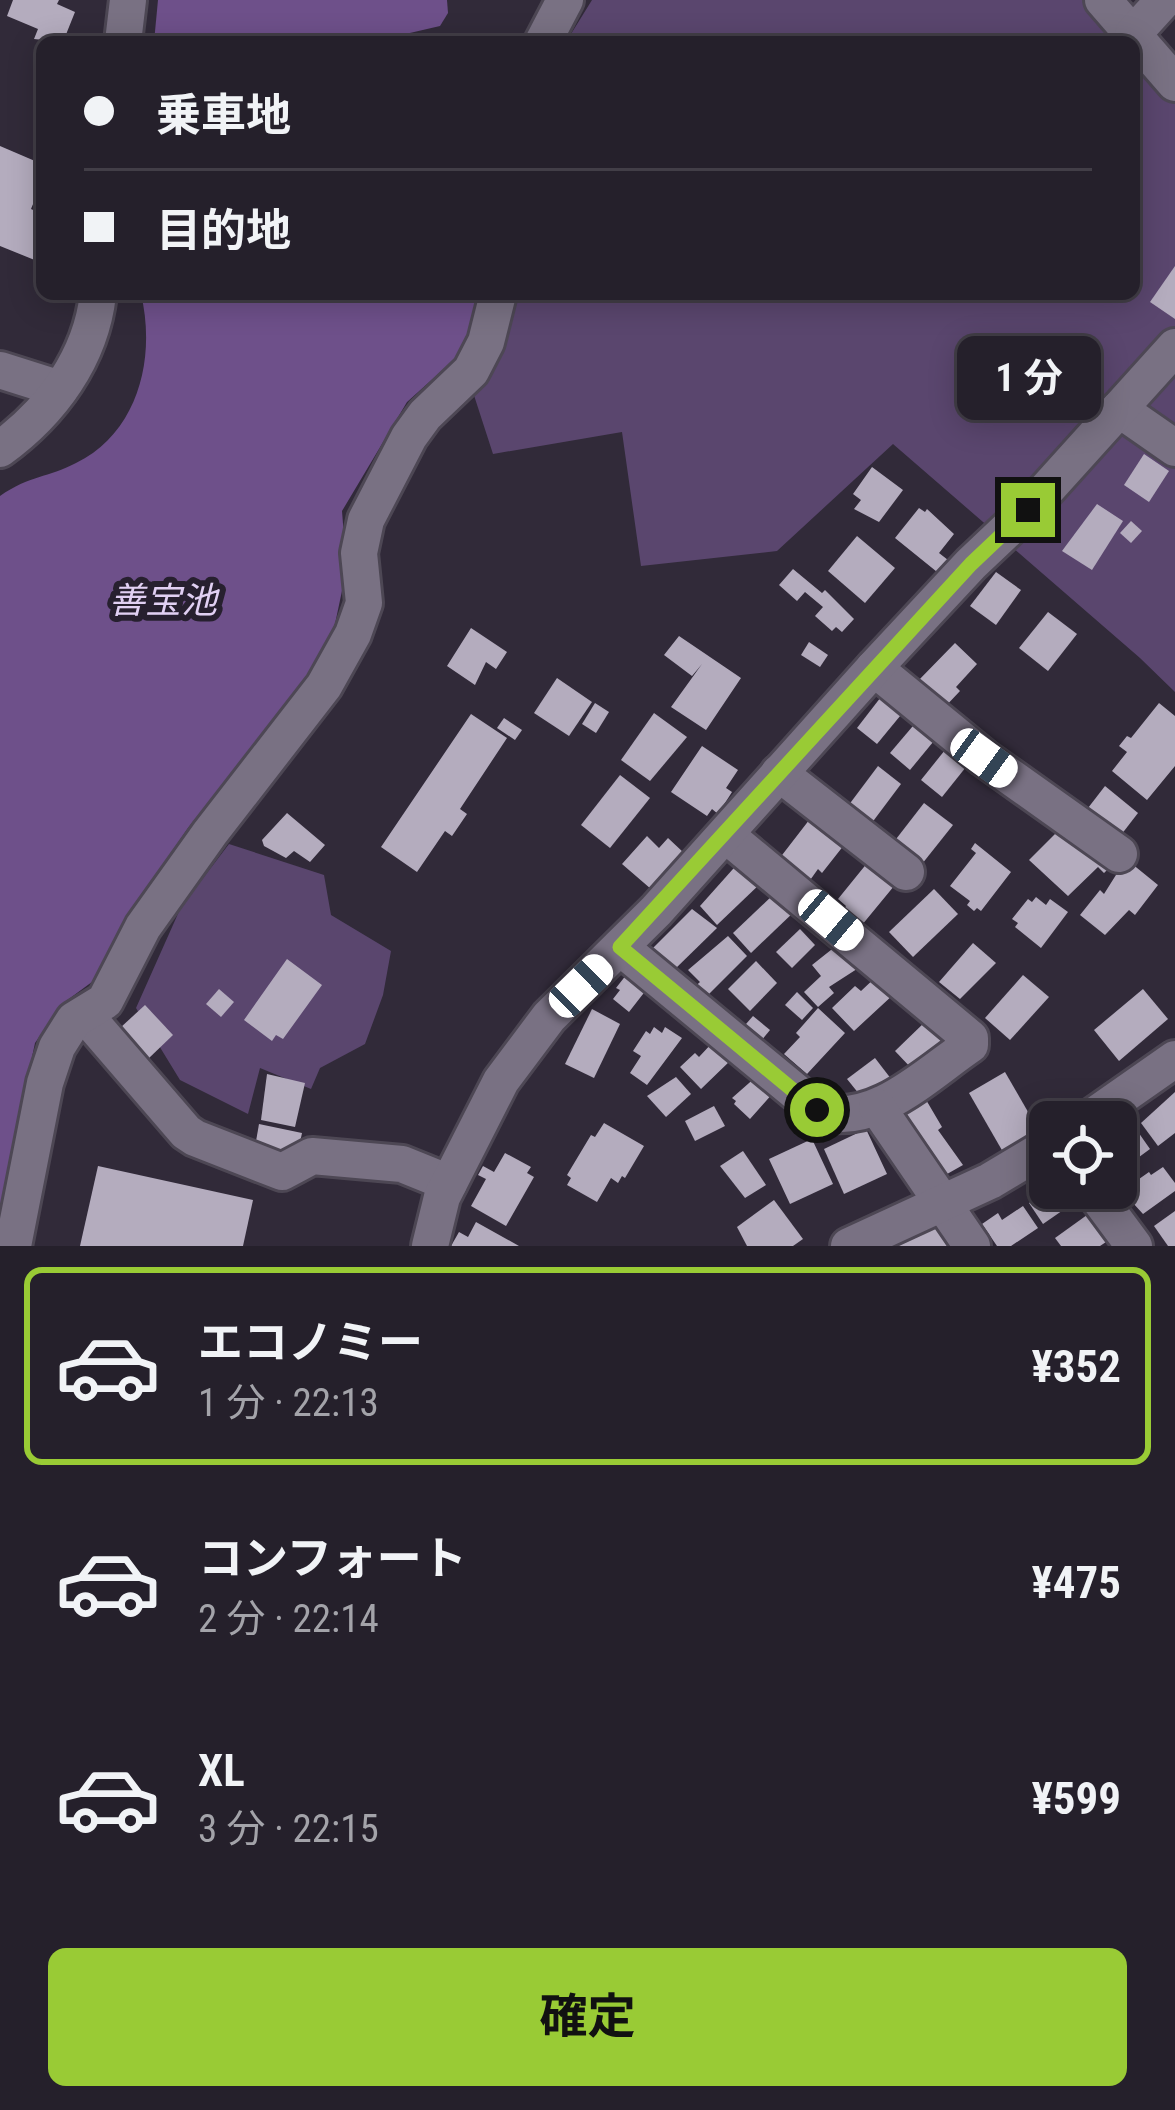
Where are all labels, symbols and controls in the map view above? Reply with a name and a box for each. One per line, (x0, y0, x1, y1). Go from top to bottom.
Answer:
text: 乗車地 (156, 89, 291, 142)
text: 目的地 (156, 204, 291, 257)
callout: 1 分 (956, 336, 1100, 420)
text: 1 分 (995, 355, 1063, 401)
route end (1001, 483, 1055, 537)
water label: 善宝池 (109, 580, 220, 622)
car (944, 722, 1024, 794)
car (792, 883, 870, 957)
car (543, 948, 619, 1024)
route start (790, 1083, 844, 1137)
map controls (1029, 1101, 1137, 1209)
button: locate (1029, 1101, 1137, 1209)
icon: car (54, 1312, 162, 1420)
text: エコノミー (198, 1316, 423, 1369)
text: ¥352 (1031, 1340, 1121, 1393)
text: 1 分 · 22:13 (198, 1380, 379, 1426)
icon: car (54, 1528, 162, 1636)
text: コンフォート (198, 1532, 467, 1585)
text: ¥475 (1031, 1556, 1121, 1609)
text: 2 分 · 22:14 (198, 1596, 379, 1642)
icon: car (54, 1744, 162, 1852)
text: XL (198, 1744, 245, 1797)
text: ¥599 (1031, 1772, 1121, 1825)
text: 3 分 · 22:15 (198, 1806, 379, 1852)
button: 確定 (48, 1948, 1127, 2086)

